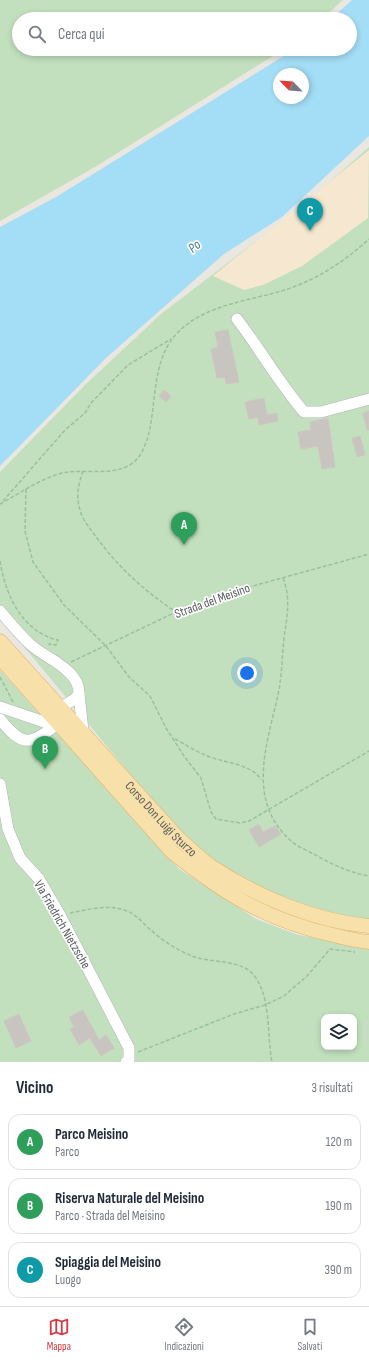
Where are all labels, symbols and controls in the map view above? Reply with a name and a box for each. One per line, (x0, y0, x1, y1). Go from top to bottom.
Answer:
search box (12, 12, 357, 56)
icon: search (26, 23, 48, 45)
text: Cerca qui (58, 25, 105, 44)
north arrow (273, 68, 309, 104)
pin: C (297, 198, 323, 231)
water label: Po (184, 236, 204, 257)
pin: A (171, 512, 197, 545)
street label: Strada del Meisino (172, 580, 252, 622)
your location (237, 663, 257, 683)
pin: B (32, 736, 58, 769)
street label: Corso Don Luigi Sturzo (121, 778, 200, 860)
street label: Via Friedrich Nietzsche (30, 877, 94, 972)
map controls (321, 1014, 357, 1050)
button: layers (321, 1014, 357, 1050)
text: Vicino (16, 1078, 53, 1098)
text: 3 risultati (312, 1080, 353, 1096)
text: Parco Meisino (55, 1125, 128, 1144)
text: A (27, 1134, 33, 1150)
text: 120 m (326, 1134, 352, 1150)
text: Parco (55, 1144, 79, 1160)
text: Riserva Naturale del Meisino (55, 1189, 204, 1208)
text: B (27, 1198, 33, 1214)
text: 190 m (325, 1198, 352, 1214)
text: Parco · Strada del Meisino (55, 1208, 165, 1224)
text: Spiaggia del Meisino (55, 1253, 161, 1272)
text: C (27, 1262, 33, 1278)
text: 390 m (325, 1262, 352, 1278)
text: Luogo (55, 1272, 81, 1288)
tab: Mappa (47, 1316, 71, 1353)
tab: Indicazioni (165, 1316, 204, 1353)
tab: Salvati (297, 1316, 322, 1353)

